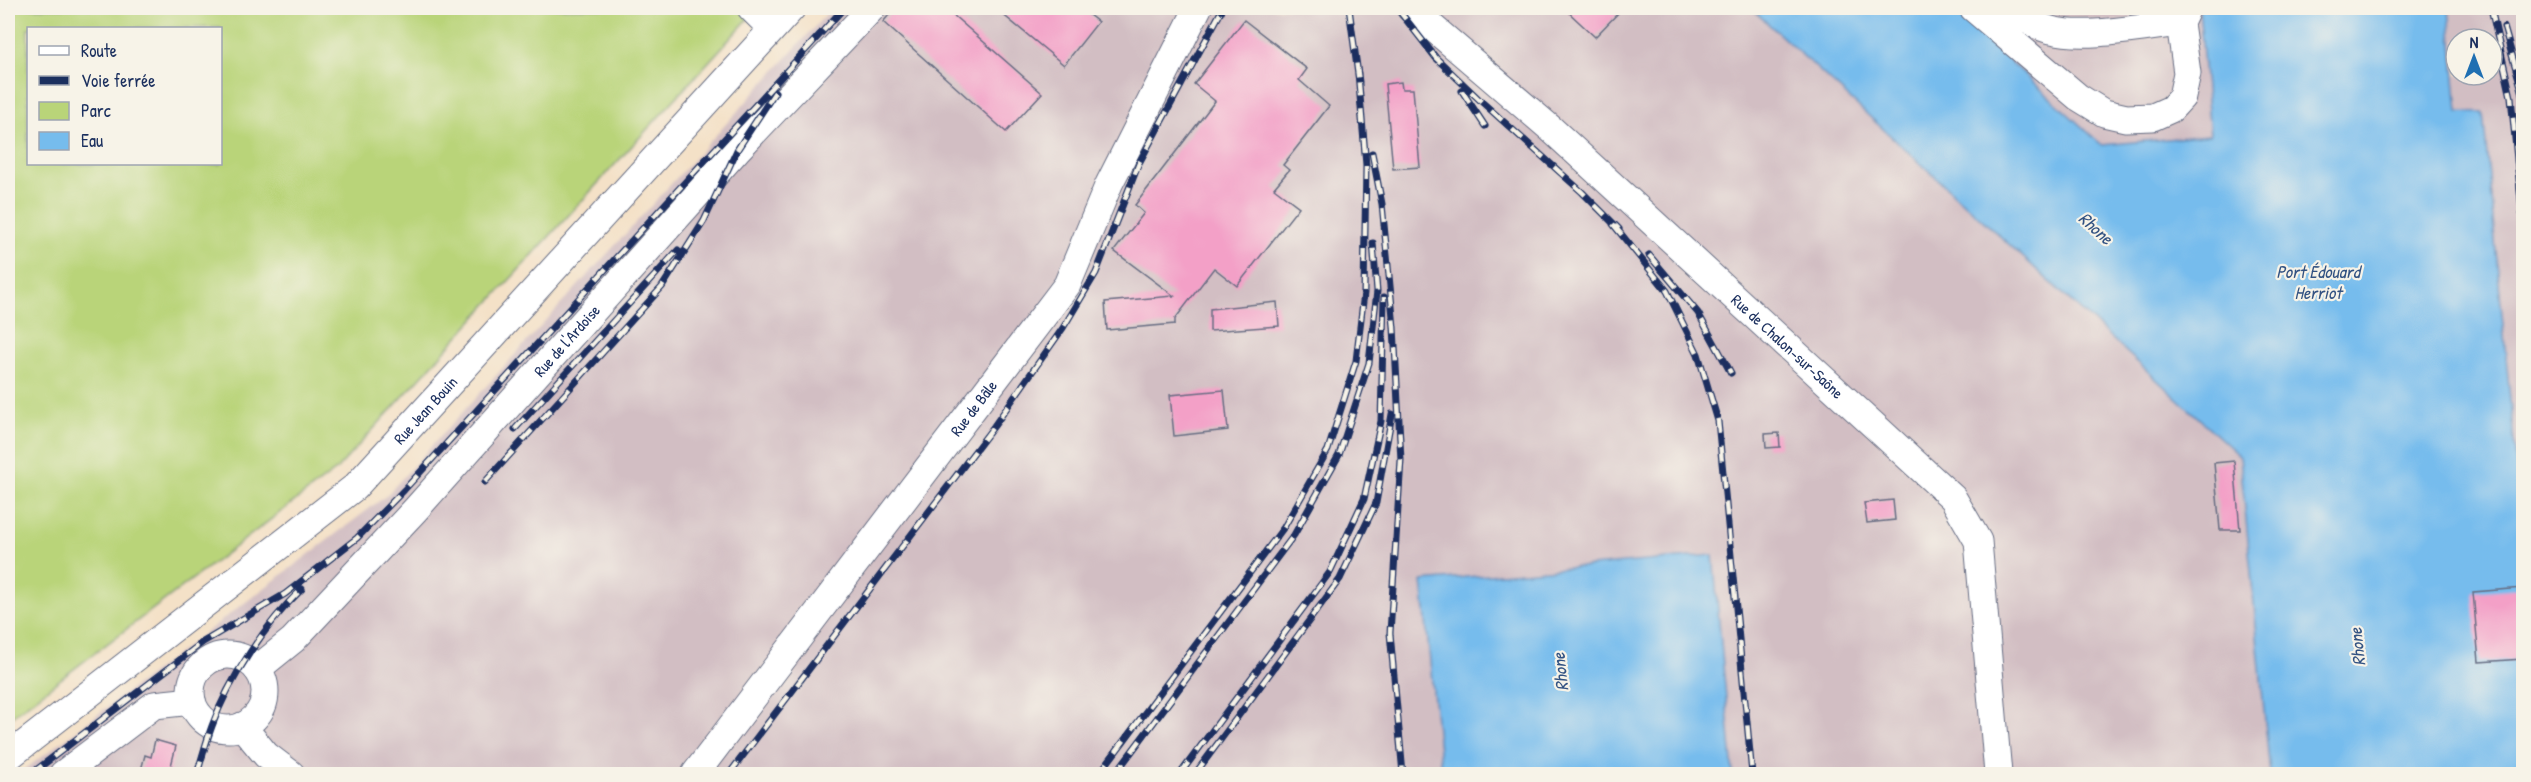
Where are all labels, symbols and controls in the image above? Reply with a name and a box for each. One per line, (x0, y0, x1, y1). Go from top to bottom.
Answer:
legend (27, 27, 222, 165)
north arrow (2444, 27, 2504, 87)
text: N (2470, 31, 2479, 53)
text: Route (81, 38, 117, 63)
text: Voie ferrée (81, 68, 156, 93)
text: Parc (81, 98, 111, 123)
text: Eau (81, 128, 103, 153)
water label: Rhone (2073, 206, 2119, 251)
water label: Port Édouard Herriot (2276, 259, 2363, 305)
street label: Rue de Chalon-sur-Saône (1727, 289, 1849, 404)
street label: Rue de l'Ardoise (529, 299, 605, 381)
street label: Rue Jean Bouin (389, 371, 462, 449)
street label: Rue de Bâle (945, 375, 1002, 440)
water label: Rhone (2342, 626, 2371, 667)
water label: Rhone (1545, 651, 1574, 692)

